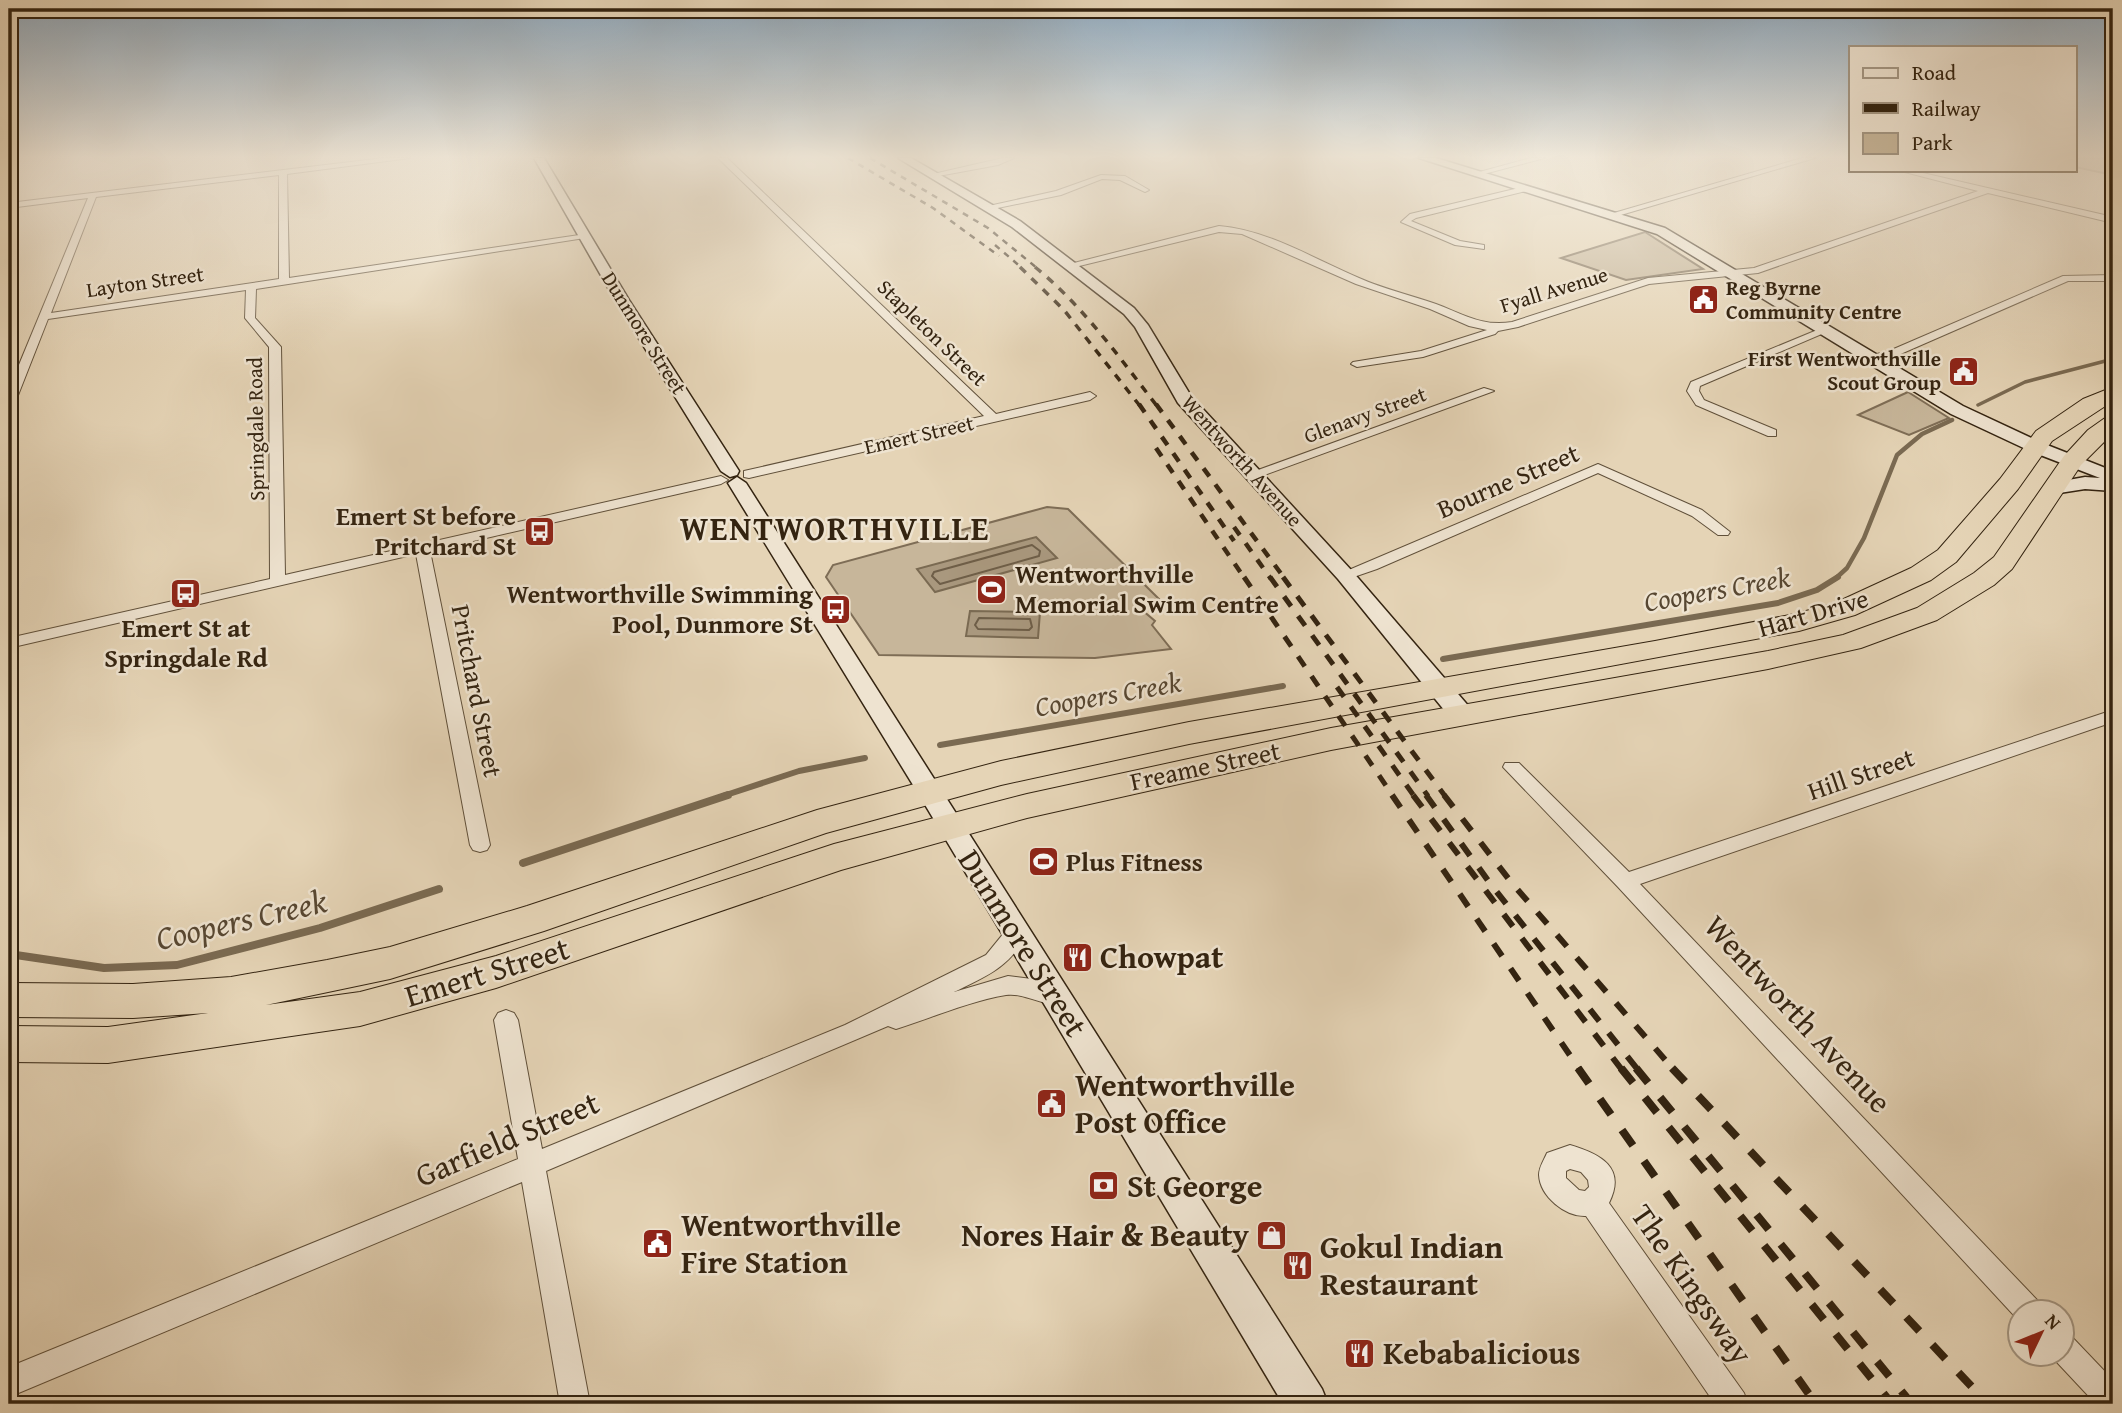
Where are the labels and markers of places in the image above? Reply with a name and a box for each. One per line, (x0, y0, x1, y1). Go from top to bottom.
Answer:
place label: Reg Byrne Community Centre (1726, 272, 1902, 327)
public building icon: Reg Byrne Community Centre (1686, 283, 1720, 317)
place label: First Wentworthville Scout Group (1748, 343, 1941, 398)
public building icon: First Wentworthville Scout Group (1947, 354, 1981, 388)
place label: Emert St before Pritchard St (336, 496, 516, 565)
bus stop icon: Emert St before Pritchard St (522, 514, 556, 548)
place label: Wentworthville Memorial Swim Centre (1015, 554, 1279, 623)
sports icon: Wentworthville Memorial Swim Centre (975, 572, 1009, 606)
place label: Wentworthville Swimming Pool, Dunmore St (506, 574, 813, 643)
bus stop icon: Emert St at Springdale Rd (169, 576, 203, 610)
bus stop icon: Wentworthville Swimming Pool, Dunmore St (819, 592, 853, 626)
place label: Emert St at Springdale Rd (104, 608, 268, 677)
place label: Plus Fitness (1066, 842, 1203, 881)
sports icon: Plus Fitness (1026, 845, 1060, 879)
place label: Chowpat (1100, 933, 1223, 980)
restaurant icon: Chowpat (1060, 940, 1094, 974)
place label: Wentworthville Post Office (1075, 1061, 1295, 1145)
public building icon: Wentworthville Post Office (1035, 1086, 1069, 1120)
place label: St George (1127, 1162, 1262, 1209)
bank icon: St George (1087, 1169, 1121, 1203)
place label: Wentworthville Fire Station (681, 1201, 901, 1285)
place label: Nores Hair & Beauty (961, 1211, 1250, 1258)
shop icon: Nores Hair & Beauty (1255, 1218, 1289, 1252)
place label: Gokul Indian Restaurant (1320, 1223, 1503, 1307)
public building icon: Wentworthville Fire Station (641, 1226, 675, 1260)
restaurant icon: Gokul Indian Restaurant (1280, 1248, 1314, 1282)
place label: Kebabalicious (1383, 1329, 1580, 1376)
restaurant icon: Kebabalicious (1343, 1336, 1377, 1370)

